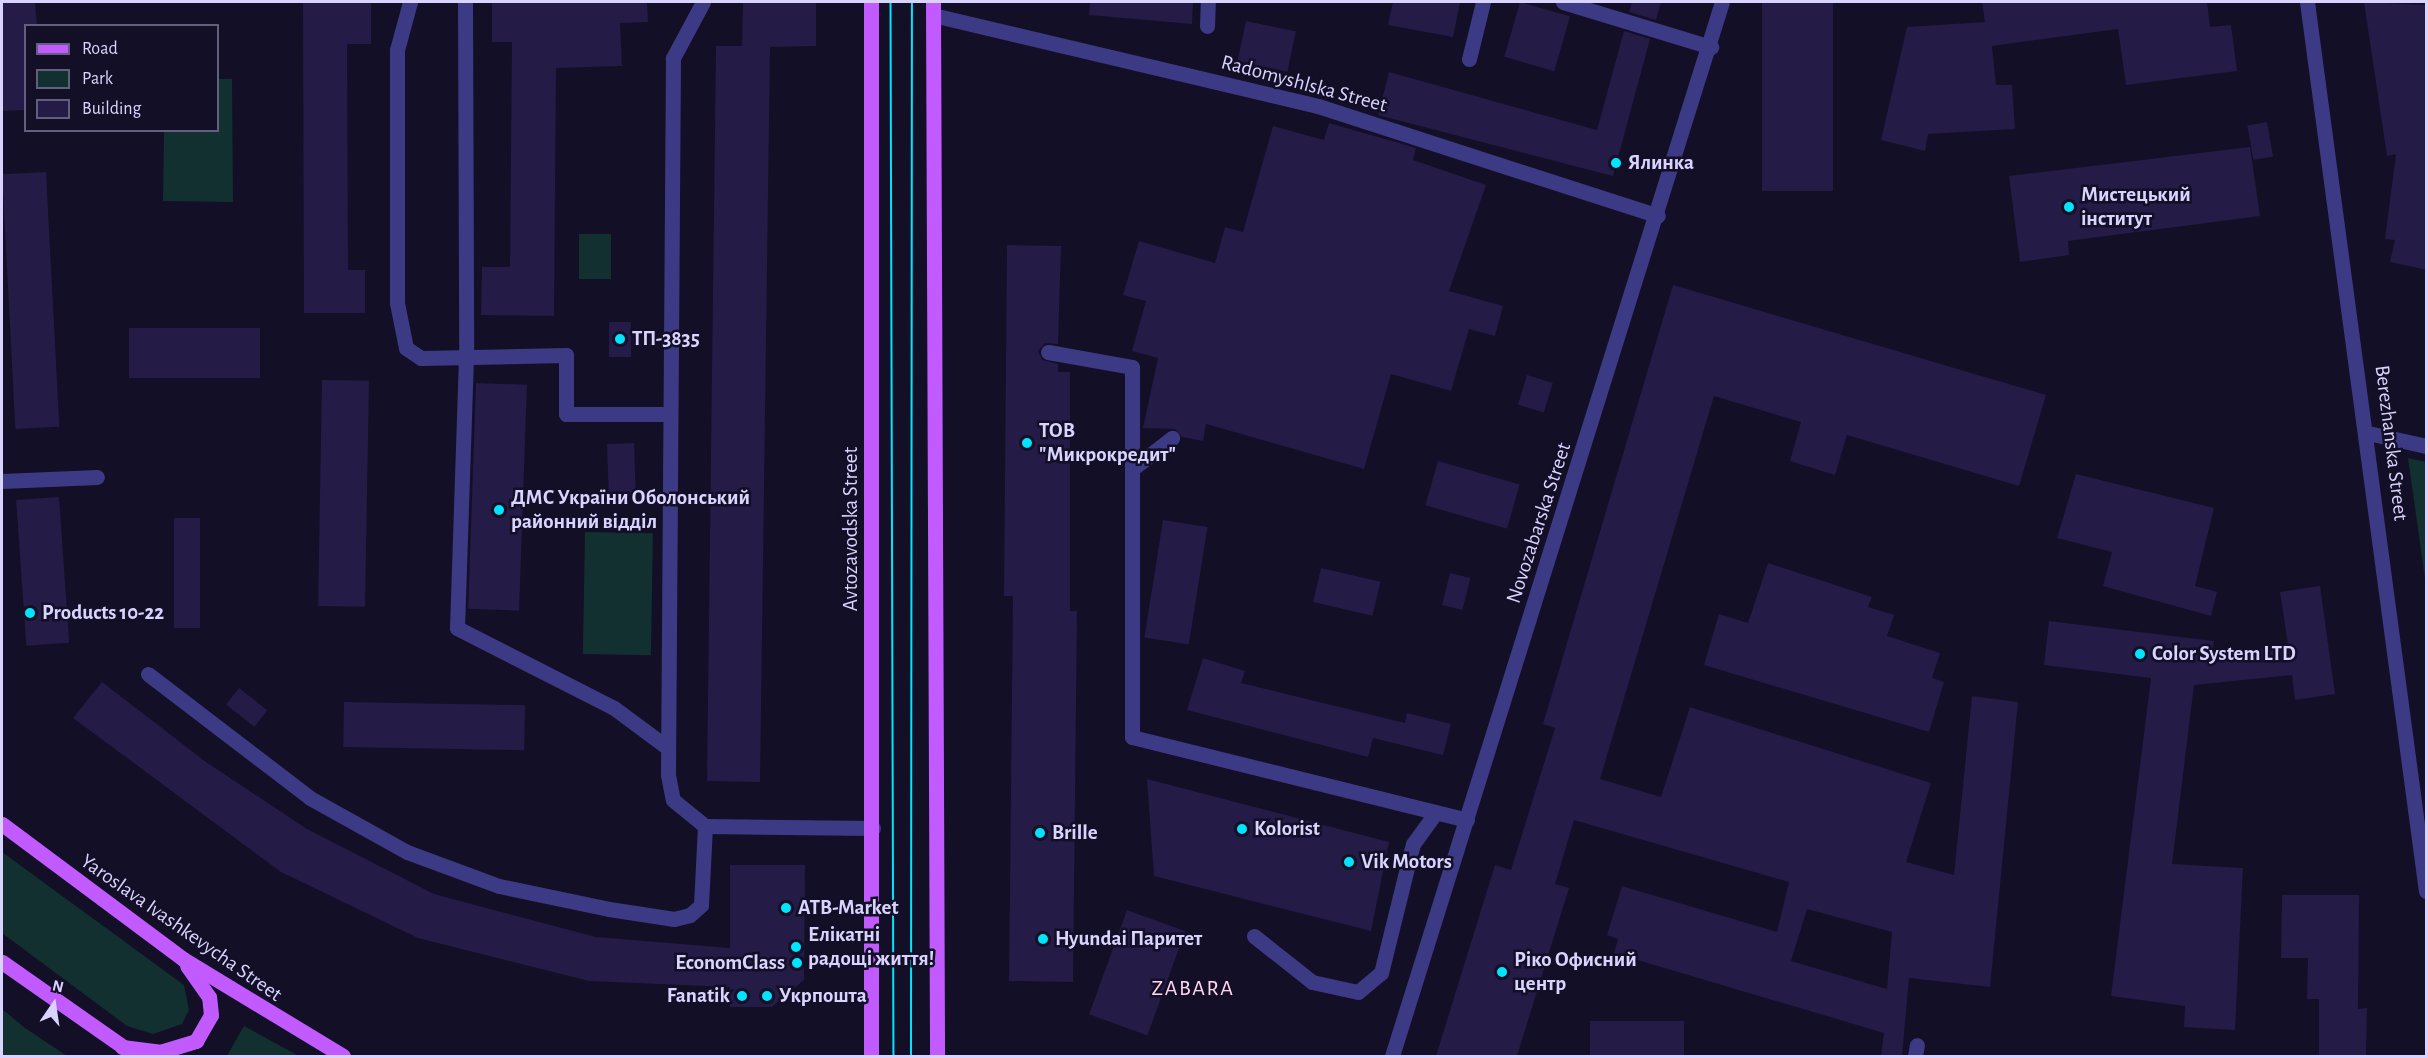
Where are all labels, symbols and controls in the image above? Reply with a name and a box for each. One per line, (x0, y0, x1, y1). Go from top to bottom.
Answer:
legend (24, 24, 219, 132)
text: Road (82, 40, 118, 58)
street label: Radomyshlska Street (1218, 50, 1390, 118)
text: Park (82, 70, 113, 88)
text: Building (82, 100, 141, 118)
place label: Ялинка (1628, 150, 1694, 176)
marker: Ялинка (1609, 156, 1623, 170)
place label: Мистецький інститут (2081, 182, 2191, 232)
marker: Мистецький інститут (2062, 200, 2076, 214)
place label: ТП-3835 (632, 326, 700, 352)
marker: ТП-3835 (613, 332, 627, 346)
street label: Berezhanska Street (2369, 364, 2413, 522)
place label: ТОВ "Микрокредит" (1039, 418, 1176, 468)
marker: ТОВ "Микрокредит" (1020, 436, 1034, 450)
street label: Novozabarska Street (1501, 439, 1577, 607)
street label: Avtozavodska Street (838, 447, 864, 611)
place label: ДМС України Оболонський районний відділ (511, 485, 750, 535)
marker: ДМС України Оболонський районний відділ (492, 503, 506, 517)
place label: Products 10-22 (42, 600, 164, 626)
marker: Products 10-22 (23, 606, 37, 620)
place label: Color System LTD (2152, 641, 2296, 667)
marker: Color System LTD (2133, 647, 2147, 661)
place label: Kolorist (1254, 816, 1320, 842)
place label: Brille (1052, 820, 1098, 846)
marker: Kolorist (1235, 822, 1249, 836)
marker: Brille (1033, 826, 1047, 840)
street label: Yaroslava Ivashkevycha Street (75, 849, 287, 1007)
place label: Vik Motors (1361, 849, 1452, 875)
marker: Vik Motors (1342, 855, 1356, 869)
place label: ATB-Market (798, 895, 899, 921)
marker: ATB-Market (779, 901, 793, 915)
place label: Елікатні радощі життя! (808, 922, 934, 972)
place label: Hyundai Паритет (1055, 926, 1202, 952)
marker: Hyundai Паритет (1036, 932, 1050, 946)
marker: Елікатні радощі життя! (789, 940, 803, 954)
place label: Ріко Офисний центр (1514, 947, 1637, 997)
place label: EconomClass (675, 950, 785, 976)
marker: EconomClass (790, 956, 804, 970)
marker: Ріко Офисний центр (1495, 965, 1509, 979)
north arrow (24, 974, 84, 1034)
district label: ZABARA (1152, 976, 1234, 1002)
text: N (51, 977, 65, 996)
place label: Fanatik (667, 983, 730, 1009)
place label: Укрпошта (779, 983, 867, 1009)
marker: Fanatik (735, 989, 749, 1003)
marker: Укрпошта (760, 989, 774, 1003)

